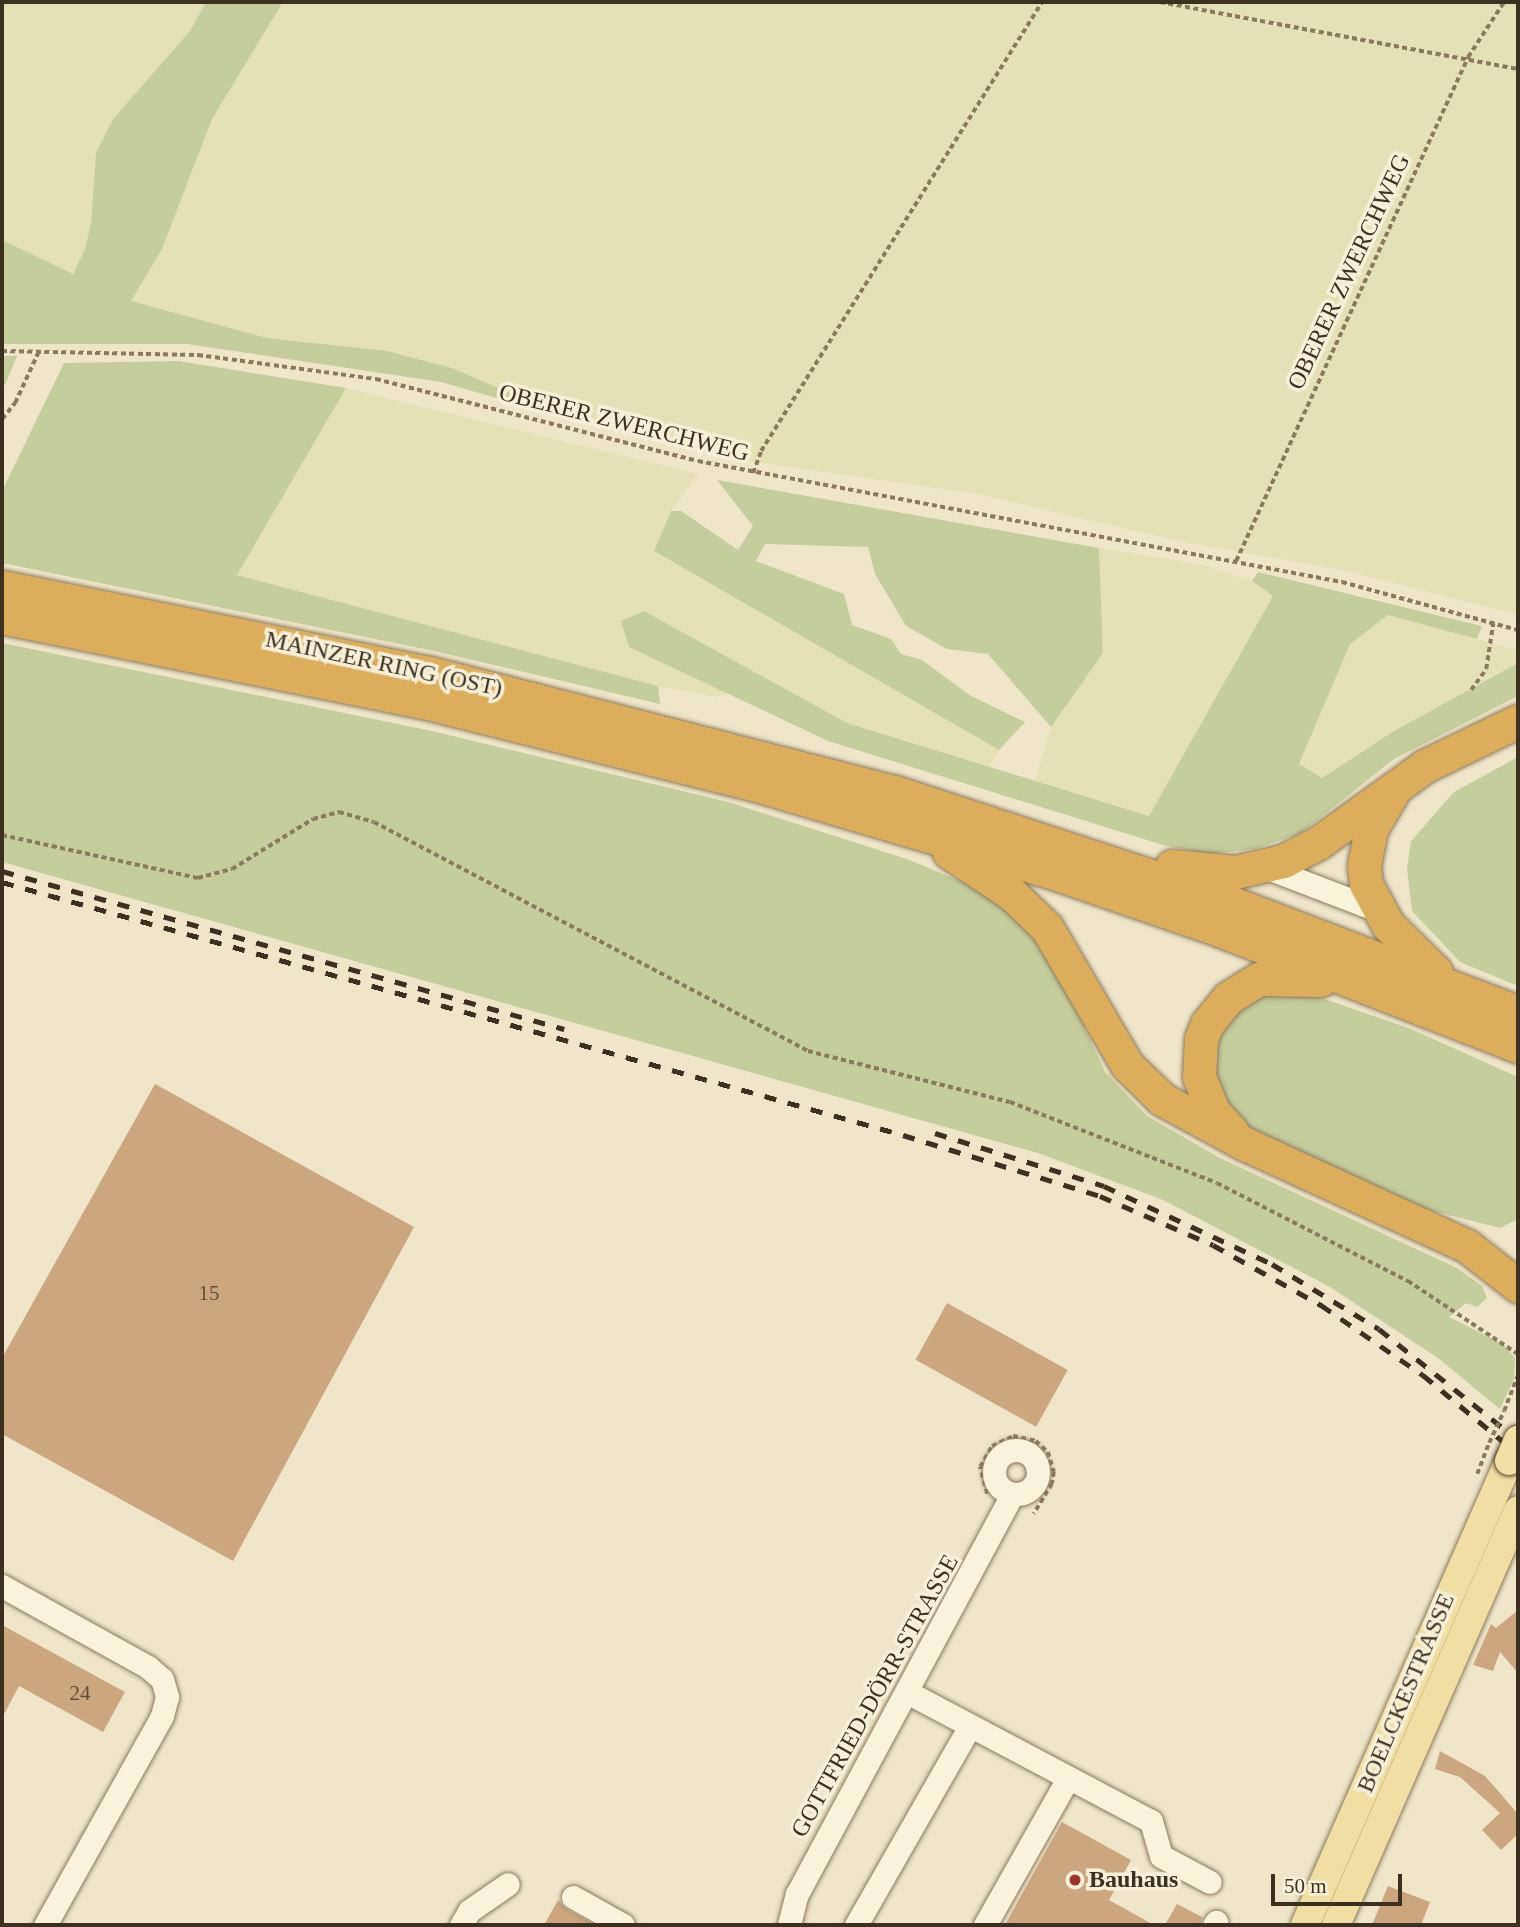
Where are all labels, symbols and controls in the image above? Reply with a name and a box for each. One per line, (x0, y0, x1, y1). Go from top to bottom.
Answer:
street label: OBERER ZWERCHWEG (1282, 150, 1416, 394)
street label: OBERER ZWERCHWEG (496, 378, 752, 468)
street label: MAINZER RING (OST) (263, 625, 505, 703)
house number: 15 (198, 1280, 220, 1306)
street label: GOTTFRIED-DÖRR-STRASSE (785, 1550, 965, 1842)
street label: BOELCKESTRASSE (1351, 1589, 1461, 1797)
house number: 24 (70, 1680, 90, 1706)
scale bar (1275, 1860, 1406, 1904)
place label: Bauhaus (1089, 1866, 1178, 1894)
marker: Bauhaus (1067, 1872, 1083, 1888)
text: 50 m (1284, 1874, 1327, 1898)

